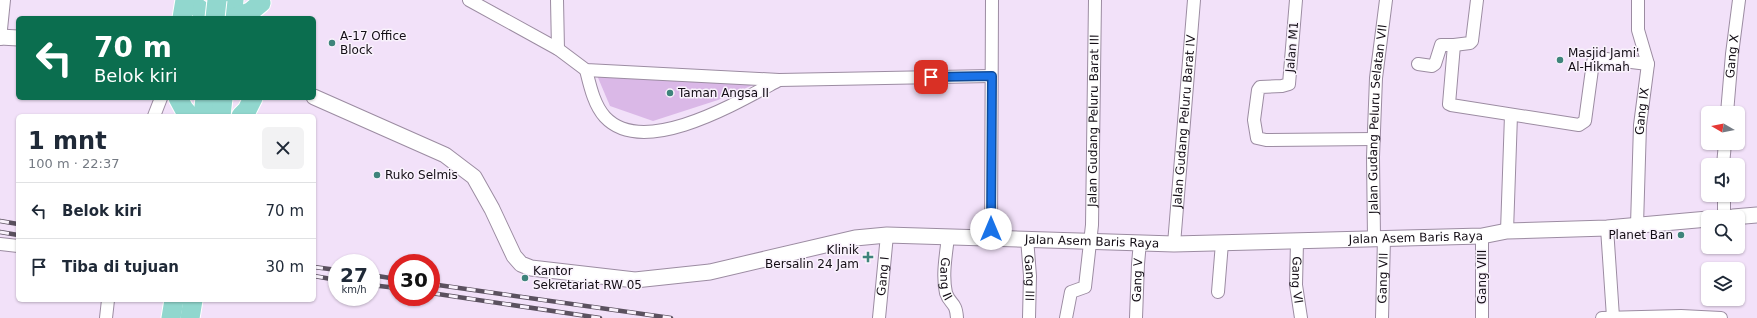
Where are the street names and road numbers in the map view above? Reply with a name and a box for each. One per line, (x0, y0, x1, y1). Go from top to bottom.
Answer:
street label: Jalan M1 (1283, 21, 1301, 74)
street label: Jalan Gudang Peluru Selatan VII (1366, 24, 1390, 215)
street label: Jalan Gudang Peluru Barat IV (1170, 33, 1198, 210)
street label: Gang X (1723, 33, 1741, 79)
street label: Jalan Gudang Peluru Barat III (1085, 34, 1102, 208)
street label: Gang IX (1633, 87, 1652, 135)
street label: Jalan Asem Baris Raya (1348, 229, 1483, 246)
street label: Jalan Asem Baris Raya (1024, 232, 1159, 251)
street label: Gang VIII (1475, 250, 1489, 304)
street label: Gang VII (1375, 252, 1391, 304)
street label: Gang III (1021, 254, 1037, 301)
street label: Gang I (874, 256, 892, 296)
street label: Gang VI (1289, 256, 1306, 305)
street label: Gang II (937, 257, 955, 303)
street label: Gang V (1130, 257, 1146, 302)

